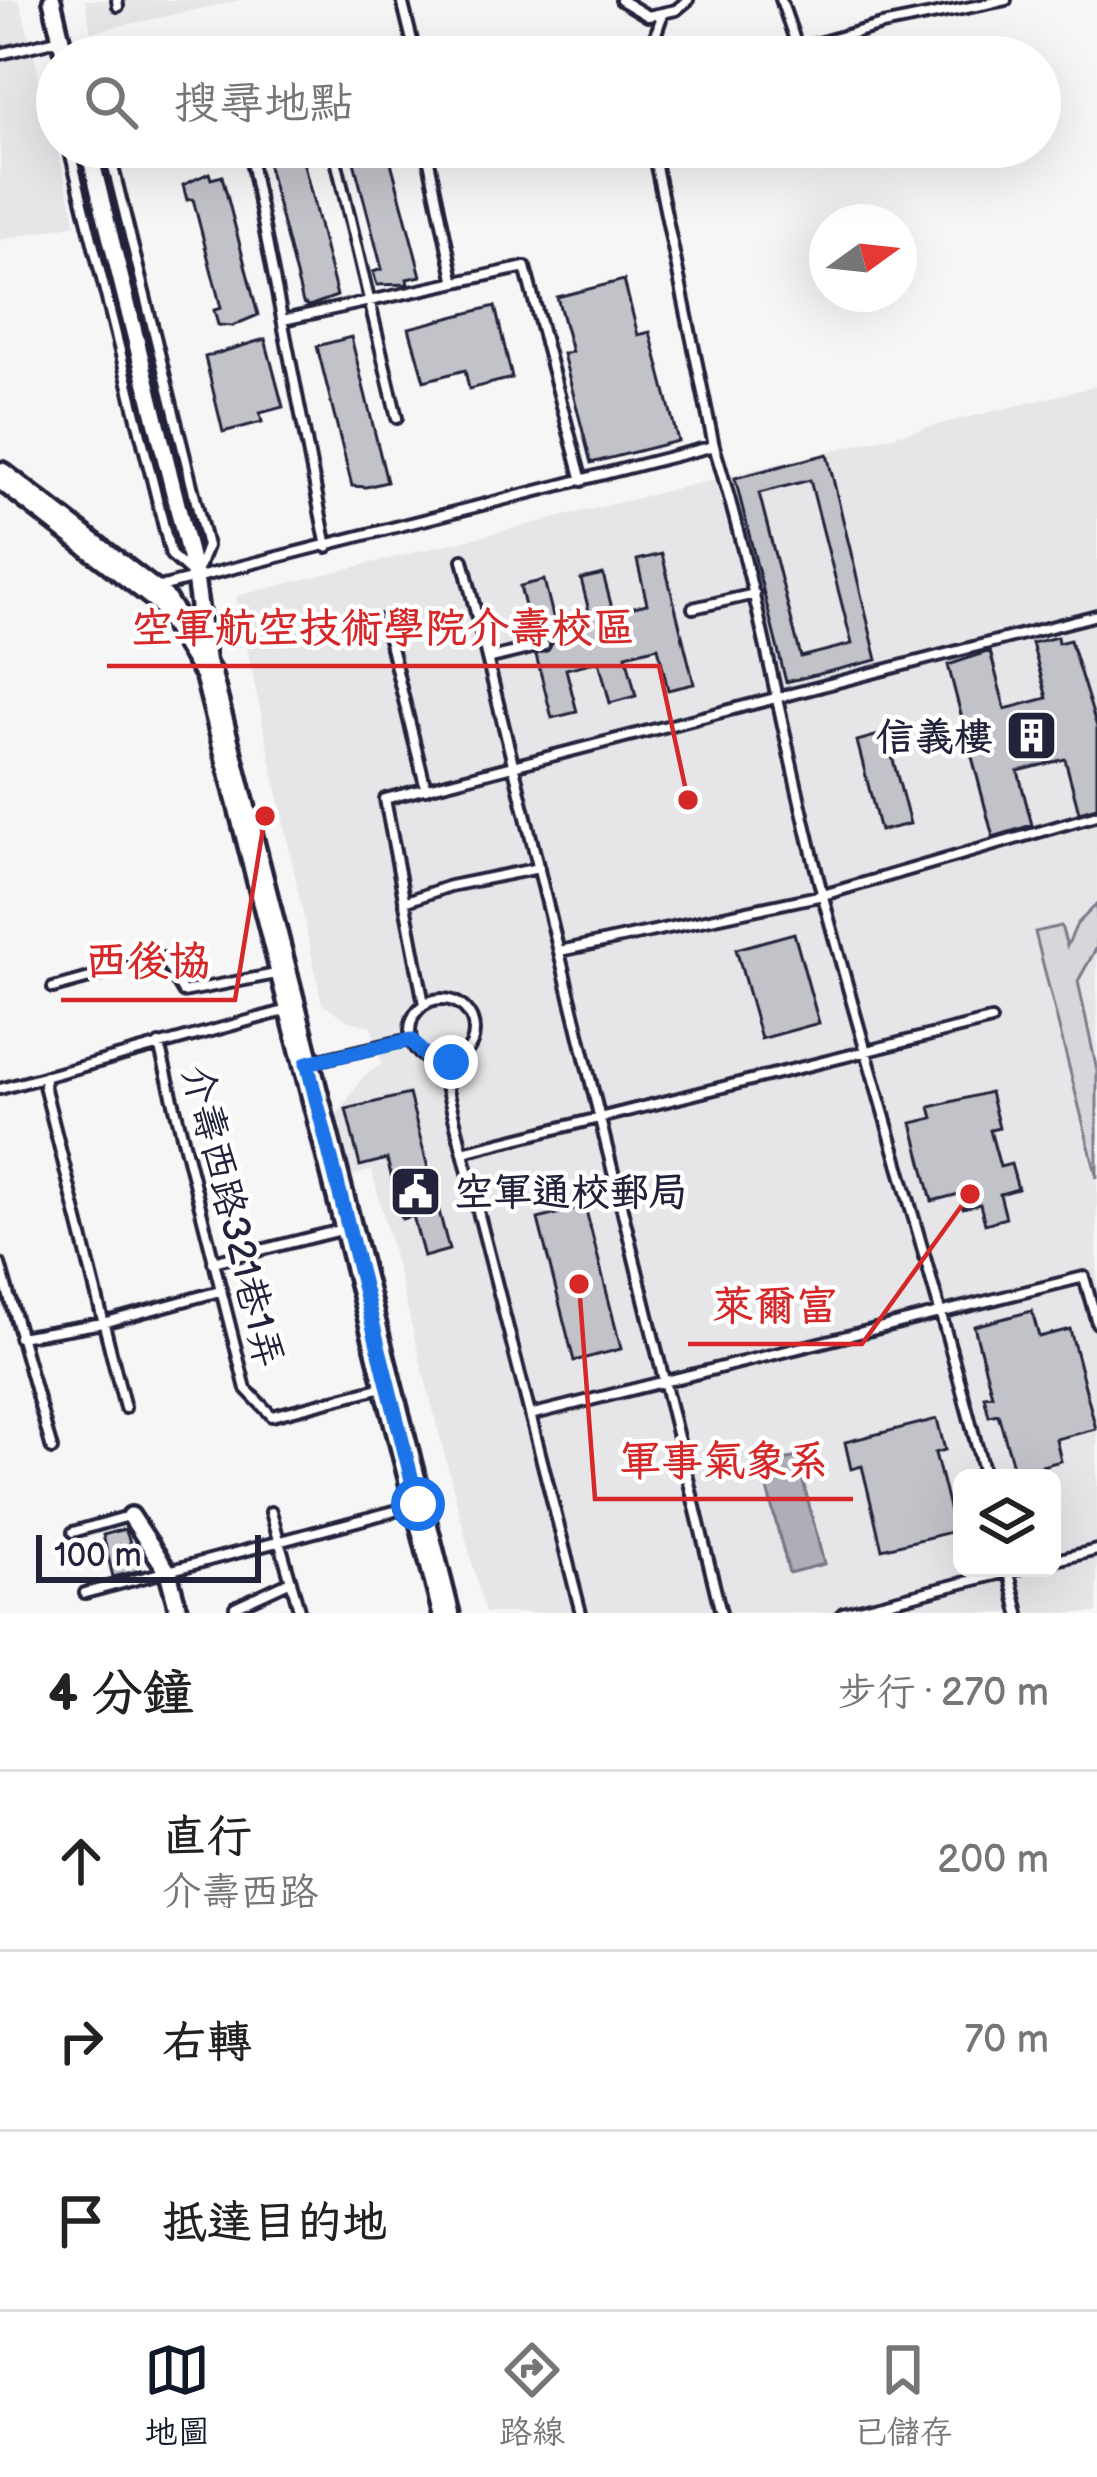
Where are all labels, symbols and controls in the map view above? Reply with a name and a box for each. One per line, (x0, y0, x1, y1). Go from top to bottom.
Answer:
search box (36, 36, 1061, 168)
icon: search (78, 69, 144, 135)
text: 搜尋地點 (174, 77, 354, 132)
north arrow (809, 204, 917, 312)
callout: 空軍航空技術學院介壽校區 (107, 588, 659, 666)
text: 空軍航空技術學院介壽校區 (131, 604, 635, 655)
building icon: 信義樓 (1004, 708, 1060, 764)
place label: 信義樓 (876, 715, 993, 762)
callout: 西後協 (61, 922, 235, 1000)
text: 西後協 (85, 937, 211, 988)
route end (424, 1035, 478, 1089)
street label: 介壽西路321巷1弄 (171, 1060, 292, 1373)
public building icon: 空軍通校郵局 (387, 1163, 443, 1219)
place label: 空軍通校郵局 (454, 1170, 688, 1217)
callout: 萊爾富 (688, 1266, 862, 1344)
text: 萊爾富 (712, 1282, 838, 1333)
callout: 軍事氣象系 (595, 1421, 853, 1499)
text: 軍事氣象系 (619, 1437, 829, 1488)
map controls (953, 1469, 1061, 1577)
button: layers (953, 1469, 1061, 1577)
route start (391, 1477, 445, 1531)
scale bar (36, 1529, 261, 1582)
text: 100 m (54, 1536, 142, 1576)
text: 4 分鐘 (48, 1664, 194, 1725)
text: 步行 · 270 m (838, 1670, 1049, 1717)
text: 直行 (162, 1810, 252, 1865)
icon: ahead (48, 1828, 114, 1894)
text: 200 m (937, 1837, 1049, 1884)
text: 介壽西路 (162, 1870, 318, 1917)
icon: right (48, 2008, 114, 2074)
text: 右轉 (162, 2016, 252, 2071)
text: 70 m (964, 2017, 1049, 2064)
icon: arrive (48, 2188, 114, 2254)
text: 抵達目的地 (162, 2196, 387, 2251)
tab: 地圖 (144, 2337, 210, 2453)
tab: 路線 (499, 2337, 565, 2453)
tab: 已儲存 (854, 2337, 953, 2453)

